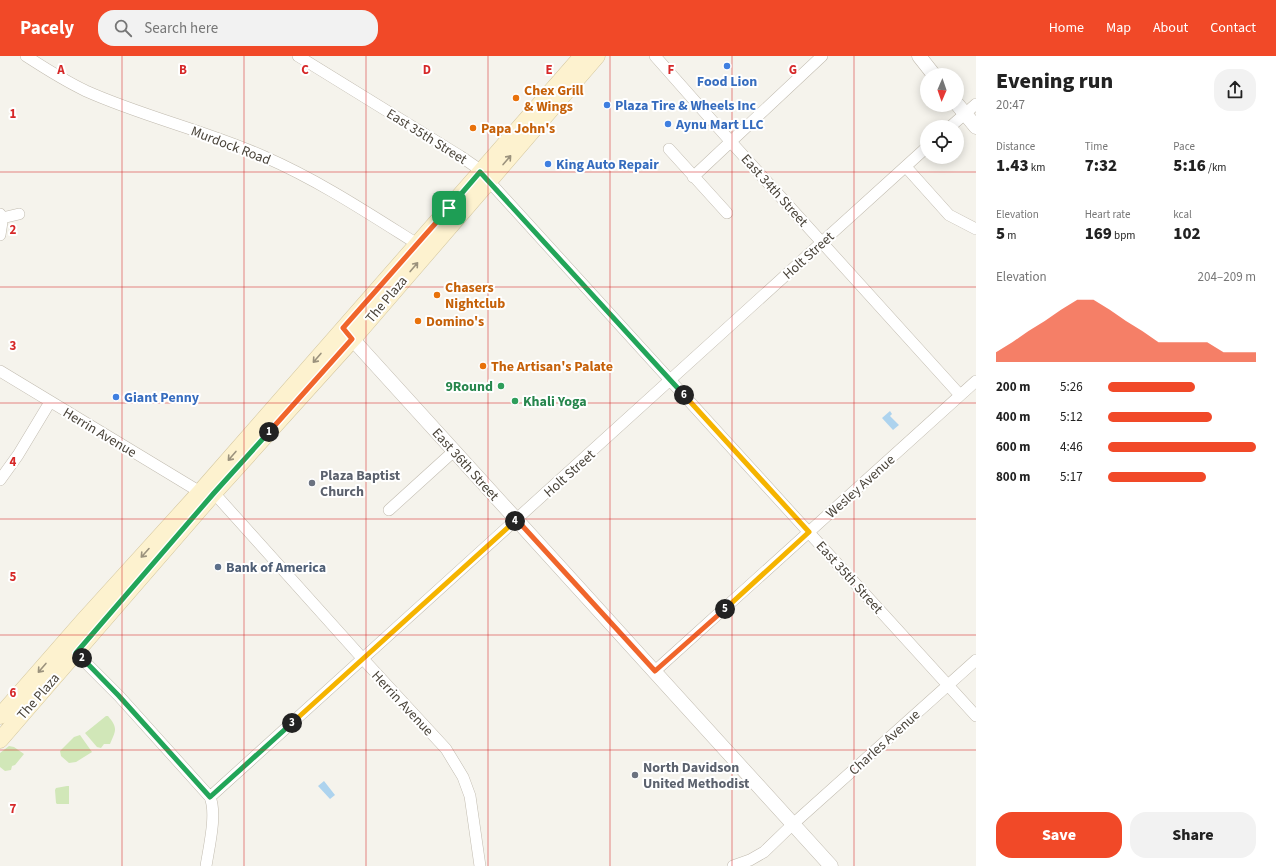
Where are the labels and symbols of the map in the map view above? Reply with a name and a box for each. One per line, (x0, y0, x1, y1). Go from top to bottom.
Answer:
text: A (56, 61, 65, 79)
text: B (179, 61, 187, 79)
text: C (301, 61, 309, 79)
text: D (423, 61, 431, 79)
text: E (545, 61, 553, 79)
text: F (668, 61, 675, 79)
marker: Food Lion (722, 61, 732, 71)
text: G (789, 61, 797, 79)
north arrow (920, 68, 964, 112)
place label: Food Lion (697, 72, 757, 92)
place label: Chex Grill & Wings (524, 81, 584, 117)
marker: Chex Grill & Wings (511, 93, 521, 103)
place label: Plaza Tire & Wheels Inc (615, 96, 757, 116)
marker: Plaza Tire & Wheels Inc (602, 100, 612, 110)
street label: East 35th Street (382, 104, 471, 170)
text: 1 (10, 105, 17, 123)
place label: Aynu Mart LLC (675, 115, 764, 135)
place label: Papa John's (481, 119, 555, 139)
marker: Aynu Mart LLC (663, 119, 673, 129)
street label: Murdock Road (188, 122, 273, 170)
marker: Papa John's (468, 123, 478, 133)
street label: East 34th Street (736, 150, 813, 232)
one-way arrow (502, 154, 511, 165)
place label: King Auto Repair (556, 155, 659, 175)
marker: King Auto Repair (543, 159, 553, 169)
pin (432, 191, 466, 225)
text: 2 (10, 221, 17, 239)
street label: Holt Street (779, 227, 839, 284)
one-way arrow (410, 261, 419, 272)
street label: The Plaza (361, 272, 412, 328)
place label: Chasers Nightclub (445, 278, 505, 314)
marker: Chasers Nightclub (432, 290, 442, 300)
place label: Domino's (426, 312, 484, 332)
marker: Domino's (413, 316, 423, 326)
text: 3 (10, 337, 17, 355)
one-way arrow (313, 352, 322, 362)
place label: The Artisan's Palate (491, 357, 613, 377)
marker: The Artisan's Palate (478, 361, 488, 371)
place label: 9Round (445, 377, 493, 397)
marker: 9Round (496, 381, 506, 391)
pin: 6 (674, 385, 694, 405)
place label: Giant Penny (124, 388, 200, 408)
marker: Giant Penny (111, 392, 121, 402)
place label: Khali Yoga (523, 392, 587, 412)
marker: Khali Yoga (510, 396, 520, 406)
street label: Herrin Avenue (59, 403, 140, 463)
pin: 1 (259, 422, 279, 442)
street label: East 36th Street (427, 424, 504, 506)
street label: Holt Street (540, 445, 600, 502)
one-way arrow (227, 450, 236, 461)
street label: Wesley Avenue (822, 450, 900, 523)
text: 4 (10, 453, 17, 471)
place label: Plaza Baptist Church (320, 466, 401, 502)
marker: Plaza Baptist Church (307, 478, 317, 488)
pin: 4 (505, 511, 525, 531)
street label: East 35th Street (811, 537, 888, 619)
one-way arrow (141, 547, 150, 557)
place label: Bank of America (226, 558, 326, 578)
marker: Bank of America (213, 562, 223, 572)
text: 5 (10, 568, 17, 586)
pin: 5 (715, 599, 735, 619)
pin: 2 (72, 648, 92, 668)
one-way arrow (38, 662, 47, 673)
street label: Herrin Avenue (367, 667, 438, 741)
street label: The Plaza (13, 669, 65, 724)
text: 6 (10, 684, 17, 702)
street label: Charles Avenue (845, 705, 925, 780)
pin: 3 (282, 713, 302, 733)
place label: North Davidson United Methodist (643, 758, 750, 794)
marker: North Davidson United Methodist (630, 770, 640, 780)
text: 7 (10, 800, 17, 818)

